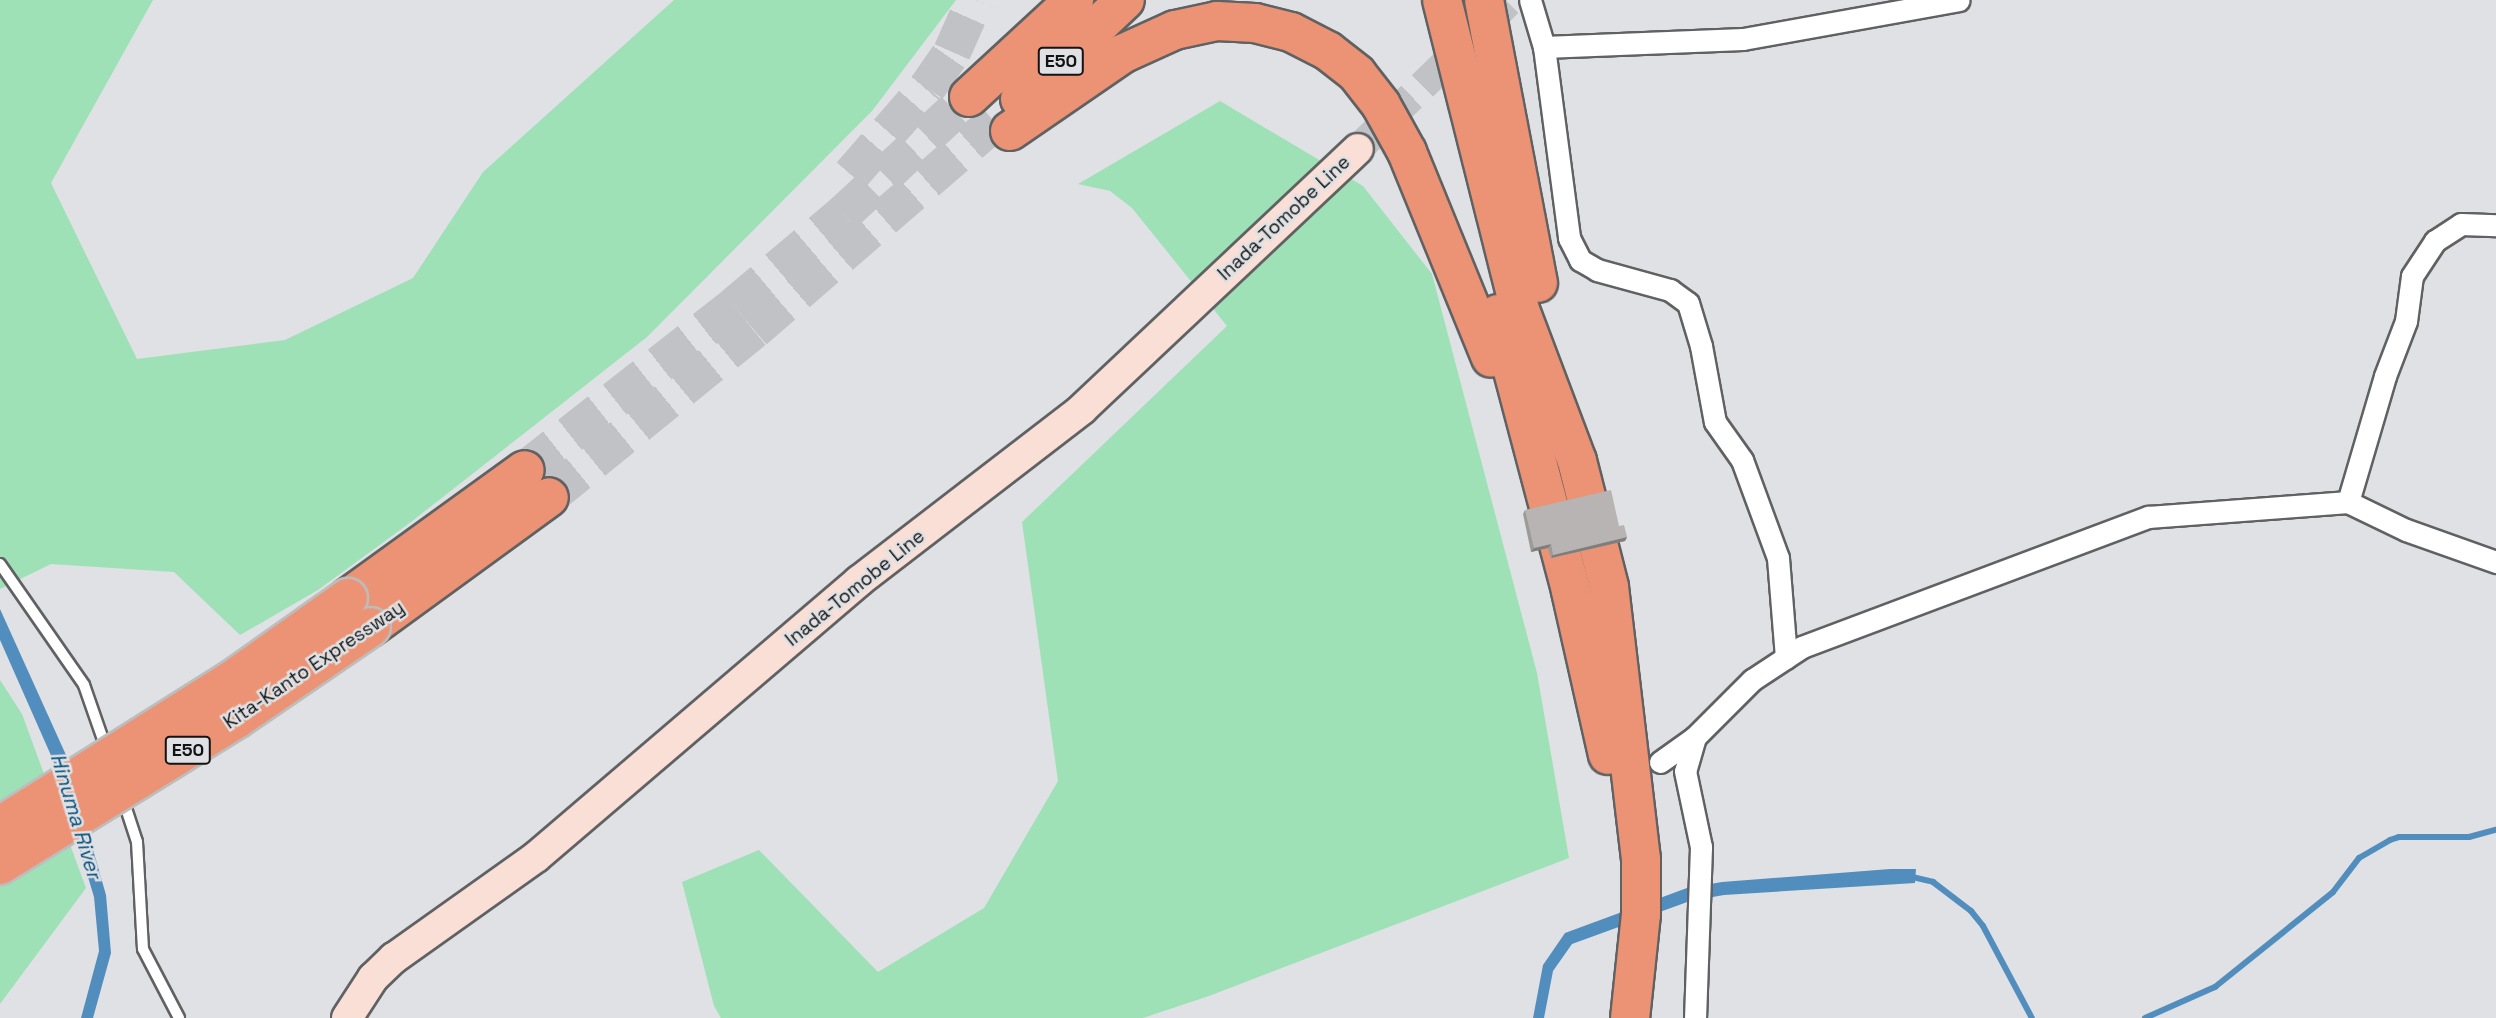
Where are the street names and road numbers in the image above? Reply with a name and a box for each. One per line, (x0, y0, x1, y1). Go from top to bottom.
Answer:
road number: E50 (1036, 46, 1086, 76)
street label: Inada-Tomobe Line (1213, 151, 1355, 285)
street label: Inada-Tomobe Line (781, 525, 929, 651)
street label: Kita-Kanto Expressway (219, 596, 409, 734)
road number: E50 (164, 736, 212, 764)

